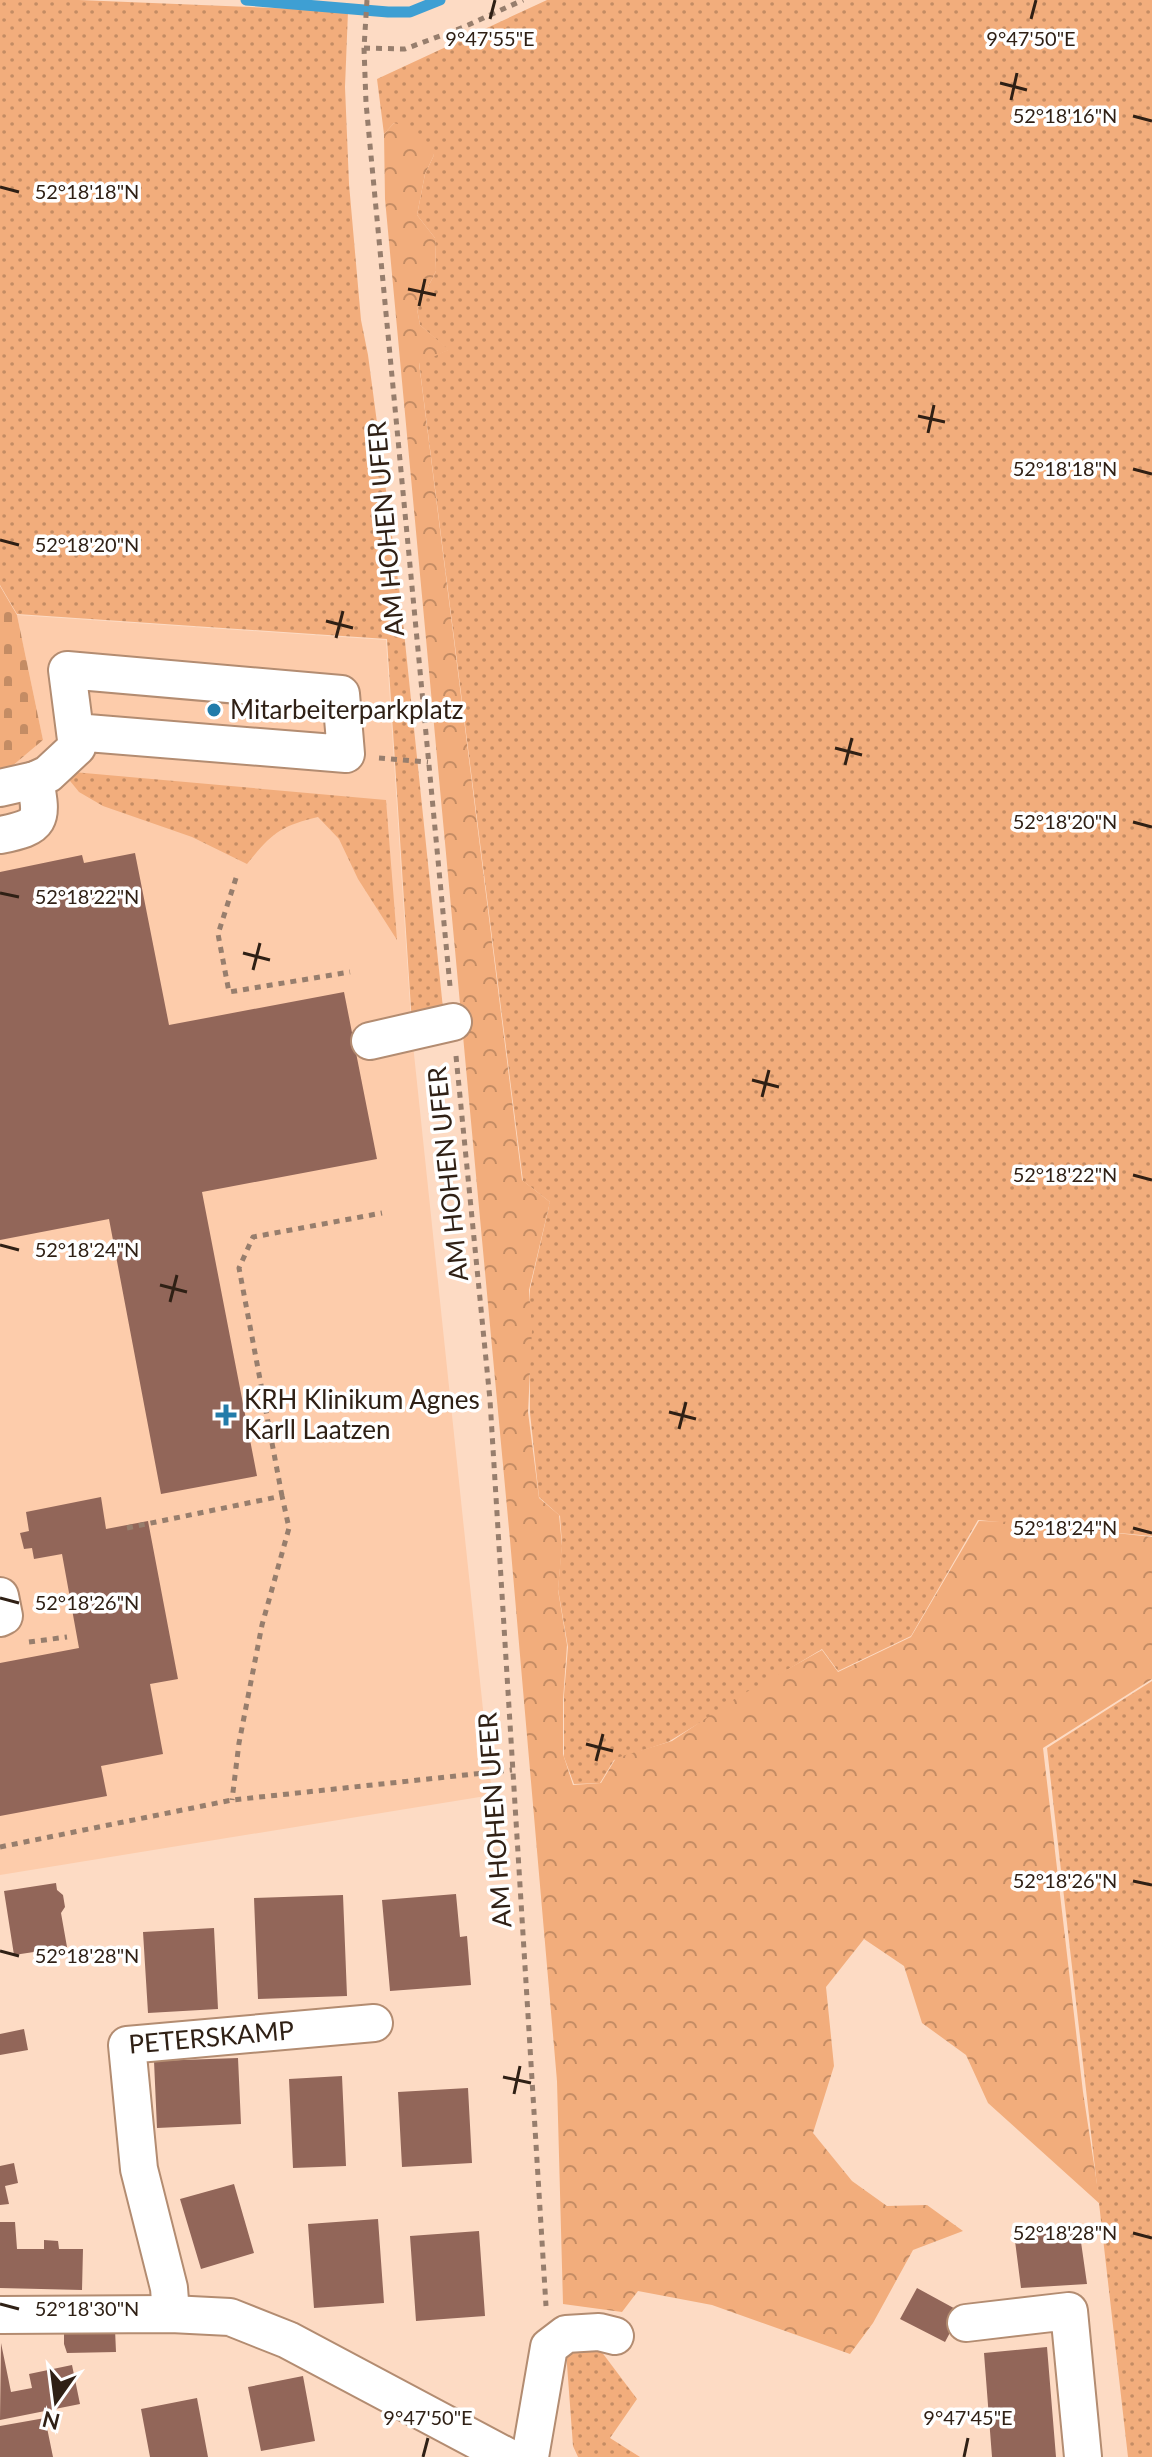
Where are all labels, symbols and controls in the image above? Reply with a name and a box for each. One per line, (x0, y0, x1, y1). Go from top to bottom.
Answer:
text: 9°47'55"E (445, 26, 535, 50)
text: 9°47'50"E (986, 26, 1076, 50)
text: 52°18'16"N (1013, 103, 1117, 127)
text: 52°18'18"N (35, 179, 139, 203)
street label: AM HOHEN UFER (360, 420, 410, 638)
text: 52°18'18"N (1013, 456, 1117, 480)
text: 52°18'20"N (35, 532, 139, 556)
place label: Mitarbeiterparkplatz (230, 693, 464, 725)
marker: Mitarbeiterparkplatz (205, 701, 223, 719)
text: 52°18'20"N (1013, 809, 1117, 833)
text: 52°18'22"N (35, 884, 139, 908)
street label: AM HOHEN UFER (420, 1065, 474, 1283)
text: 52°18'22"N (1013, 1162, 1117, 1186)
text: 52°18'24"N (35, 1237, 139, 1261)
place label: KRH Klinikum Agnes Karll Laatzen (244, 1383, 480, 1445)
marker: KRH Klinikum Agnes Karll Laatzen (215, 1404, 237, 1426)
text: 52°18'24"N (1013, 1515, 1117, 1539)
text: 52°18'26"N (35, 1590, 139, 1614)
street label: AM HOHEN UFER (470, 1711, 517, 1929)
text: 52°18'26"N (1013, 1868, 1117, 1892)
text: 52°18'28"N (35, 1943, 139, 1967)
street label: PETERSKAMP (127, 2013, 295, 2060)
text: 52°18'28"N (1013, 2220, 1117, 2244)
text: 52°18'30"N (35, 2296, 139, 2320)
north arrow (16, 2361, 96, 2441)
text: 9°47'50"E (383, 2405, 473, 2429)
text: 9°47'45"E (923, 2405, 1013, 2429)
text: N (40, 2406, 63, 2436)

